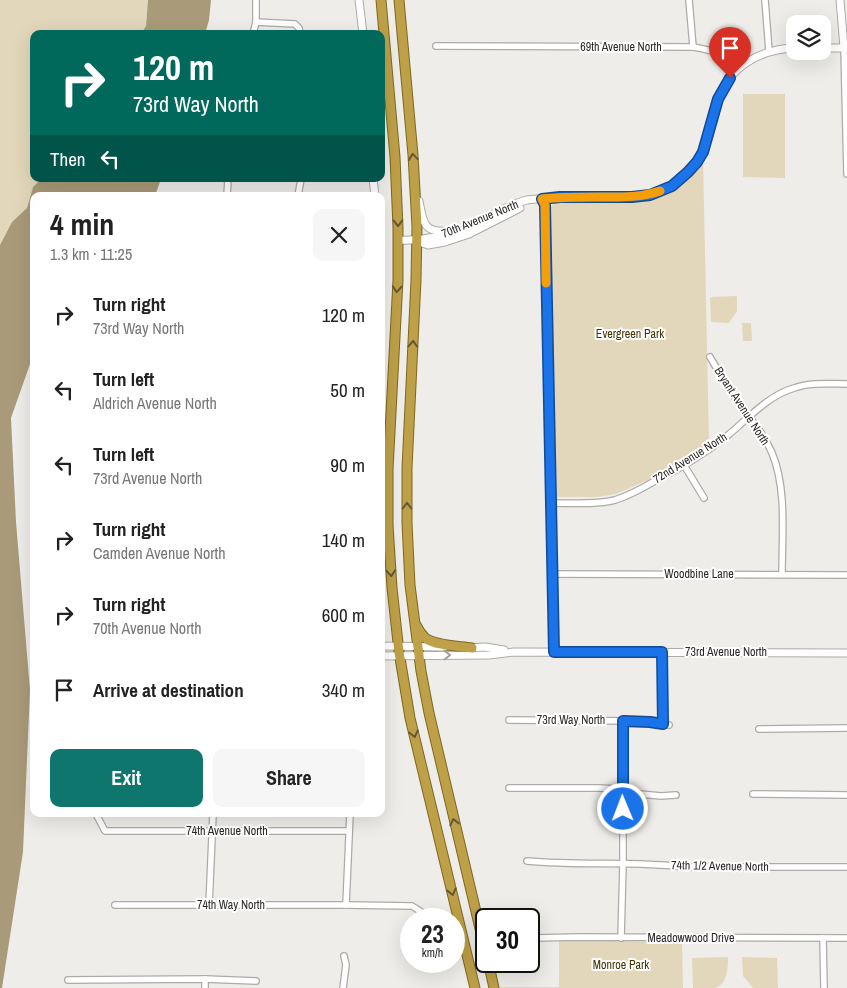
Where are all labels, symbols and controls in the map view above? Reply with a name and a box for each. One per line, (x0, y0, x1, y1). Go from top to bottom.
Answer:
map controls (786, 15, 831, 60)
button: layers (786, 15, 831, 60)
pin (709, 27, 751, 78)
icon: arrive (716, 34, 744, 62)
street label: 69th Avenue North (580, 39, 662, 55)
text: 120 m (133, 44, 214, 91)
icon: right (50, 50, 115, 115)
text: 73rd Way North (133, 89, 259, 119)
icon: left (96, 145, 124, 173)
text: Then (50, 146, 86, 172)
one-way arrow (408, 152, 419, 160)
street label: 70th Avenue North (439, 196, 521, 242)
text: 4 min (50, 204, 114, 244)
button: close (313, 209, 365, 261)
one-way arrow (393, 220, 403, 227)
text: 1.3 km · 11:25 (50, 243, 132, 265)
one-way arrow (392, 285, 403, 293)
text: Turn right (93, 291, 165, 317)
icon: right (50, 301, 78, 329)
text: 120 m (322, 302, 365, 328)
text: 73rd Way North (93, 317, 184, 339)
park label: Evergreen Park (596, 326, 664, 342)
one-way arrow (407, 340, 418, 348)
street label: Bryant Avenue North (711, 364, 773, 448)
text: Turn left (93, 366, 154, 392)
icon: left (50, 376, 78, 404)
text: 50 m (330, 377, 365, 403)
text: Aldrich Avenue North (93, 392, 217, 414)
street label: 72nd Avenue North (650, 429, 730, 487)
text: Turn left (93, 441, 154, 467)
icon: left (50, 451, 78, 479)
text: 90 m (330, 452, 365, 478)
text: 73rd Avenue North (93, 467, 202, 489)
one-way arrow (402, 502, 412, 510)
text: Turn right (93, 516, 165, 542)
icon: right (50, 526, 78, 554)
text: 140 m (322, 527, 365, 553)
text: Camden Avenue North (93, 542, 226, 564)
street label: Woodbine Lane (664, 566, 734, 582)
one-way arrow (385, 570, 396, 578)
text: Turn right (93, 591, 165, 617)
icon: right (50, 601, 78, 629)
text: 600 m (322, 602, 365, 628)
text: 70th Avenue North (93, 617, 201, 639)
street label: 73rd Avenue North (685, 644, 767, 660)
one-way arrow (444, 650, 452, 661)
icon: arrive (50, 676, 78, 704)
text: Arrive at destination (93, 677, 244, 703)
text: 340 m (322, 677, 365, 703)
street label: 73rd Way North (537, 712, 605, 728)
one-way arrow (408, 730, 419, 738)
button: Exit (50, 749, 203, 807)
button: Share (213, 749, 365, 807)
position arrow (596, 782, 648, 834)
one-way arrow (449, 817, 460, 826)
street label: 74th Avenue North (186, 823, 268, 839)
street label: 74th 1/2 Avenue North (671, 857, 769, 875)
one-way arrow (446, 888, 457, 897)
street label: 74th Way North (197, 897, 265, 913)
speed limit sign: 30 (475, 908, 540, 973)
text: 23 (421, 917, 444, 951)
street label: Meadowwood Drive (648, 930, 734, 946)
text: km/h (422, 945, 443, 961)
park label: Monroe Park (593, 957, 649, 973)

